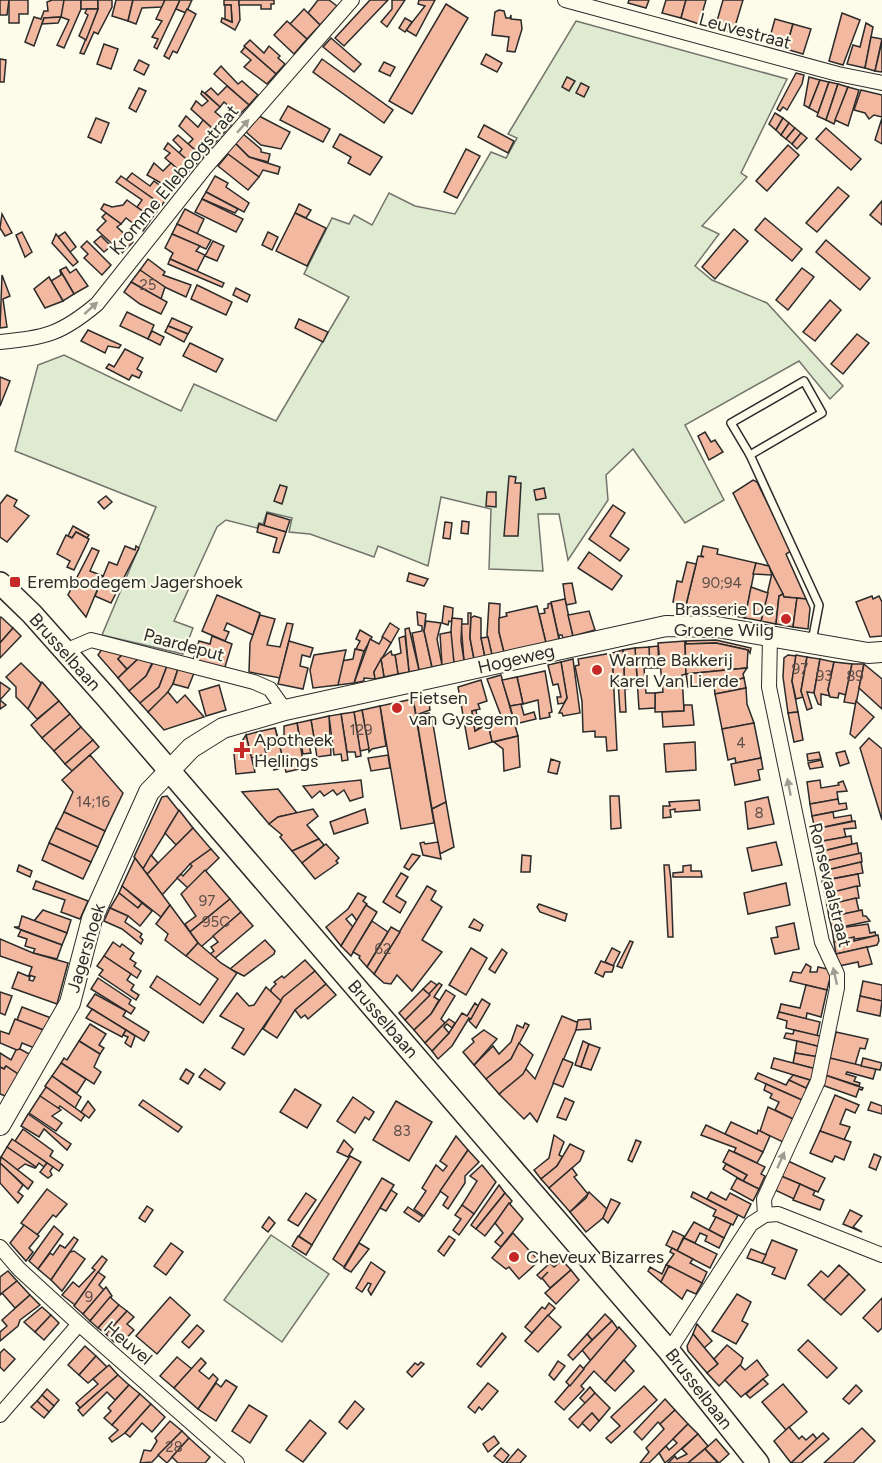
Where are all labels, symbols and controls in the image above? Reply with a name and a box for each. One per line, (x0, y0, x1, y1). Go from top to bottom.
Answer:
street label: Leuvestraat (696, 8, 794, 54)
street label: Kromme Elleboogstraat (105, 100, 243, 260)
one-way arrow (236, 119, 249, 134)
house number: 25 (139, 276, 157, 294)
one-way arrow (84, 302, 98, 316)
place label: Erembodegem Jagershoek (27, 571, 243, 593)
house number: 90;94 (702, 574, 742, 592)
marker: Erembodegem Jagershoek (8, 575, 22, 589)
place label: Brasserie De Groene Wilg (674, 598, 774, 641)
street label: Brusselbaan (24, 609, 106, 695)
marker: Brasserie De Groene Wilg (779, 612, 793, 626)
street label: Paardeput (141, 624, 227, 666)
street label: Hogeweg (475, 639, 557, 679)
place label: Warme Bakkerij Karel Van Lierde (609, 649, 739, 692)
house number: 97 (792, 660, 808, 678)
marker: Warme Bakkerij Karel Van Lierde (590, 663, 604, 677)
house number: 93 (816, 667, 832, 685)
house number: 89 (846, 667, 864, 685)
place label: Fietsen van Gysegem (409, 687, 519, 730)
marker: Fietsen van Gysegem (390, 701, 404, 715)
house number: 129 (349, 721, 373, 739)
place label: Apotheek Hellings (254, 729, 333, 772)
house number: 4 (736, 734, 746, 752)
marker: Apotheek Hellings (235, 743, 249, 757)
one-way arrow (784, 777, 793, 796)
house number: 14;16 (76, 793, 111, 811)
house number: 8 (754, 804, 764, 822)
street label: Ronsevaalstraat (804, 820, 856, 950)
house number: 97 (199, 892, 215, 910)
street label: Jagershoek (62, 900, 110, 995)
house number: 95C (202, 913, 230, 931)
house number: 62 (375, 940, 391, 958)
one-way arrow (829, 967, 839, 985)
street label: Brusselbaan (343, 975, 423, 1063)
house number: 83 (393, 1122, 411, 1140)
one-way arrow (776, 1151, 785, 1168)
place label: Cheveux Bizarres (526, 1246, 664, 1268)
marker: Cheveux Bizarres (507, 1250, 521, 1264)
house number: 9 (85, 1288, 93, 1306)
street label: Heuvel (99, 1316, 157, 1370)
street label: Brusselbaan (661, 1344, 737, 1434)
house number: 28 (165, 1438, 183, 1456)

